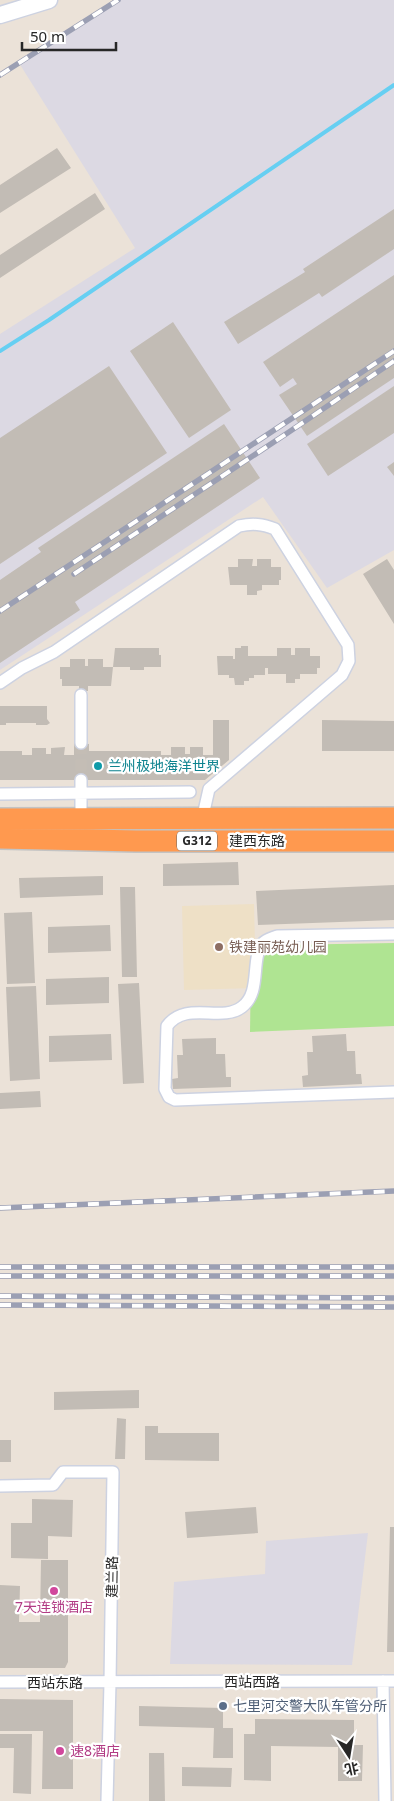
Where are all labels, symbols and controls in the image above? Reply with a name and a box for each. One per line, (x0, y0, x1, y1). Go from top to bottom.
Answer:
scale bar (22, 20, 116, 52)
text: 50 m (30, 26, 65, 46)
place label: 兰州极地海洋世界 (108, 756, 220, 775)
marker: 兰州极地海洋世界 (92, 760, 104, 772)
road number: G312 (177, 831, 217, 850)
street label: 建西东路 (229, 831, 285, 850)
place label: 铁建丽苑幼儿园 (229, 937, 327, 956)
marker: 铁建丽苑幼儿园 (213, 941, 225, 953)
street label: 建兰路 (102, 1556, 121, 1598)
marker: 7天连锁酒店 (48, 1585, 60, 1597)
place label: 7天连锁酒店 (15, 1597, 93, 1616)
street label: 西站西路 (224, 1672, 280, 1691)
street label: 西站东路 (27, 1673, 83, 1692)
place label: 七里河交警大队车管分所 (233, 1696, 387, 1715)
marker: 七里河交警大队车管分所 (217, 1700, 229, 1712)
north arrow (324, 1731, 374, 1781)
place label: 速8酒店 (70, 1741, 120, 1760)
marker: 速8酒店 (54, 1745, 66, 1757)
text: 北 (343, 1758, 361, 1780)

